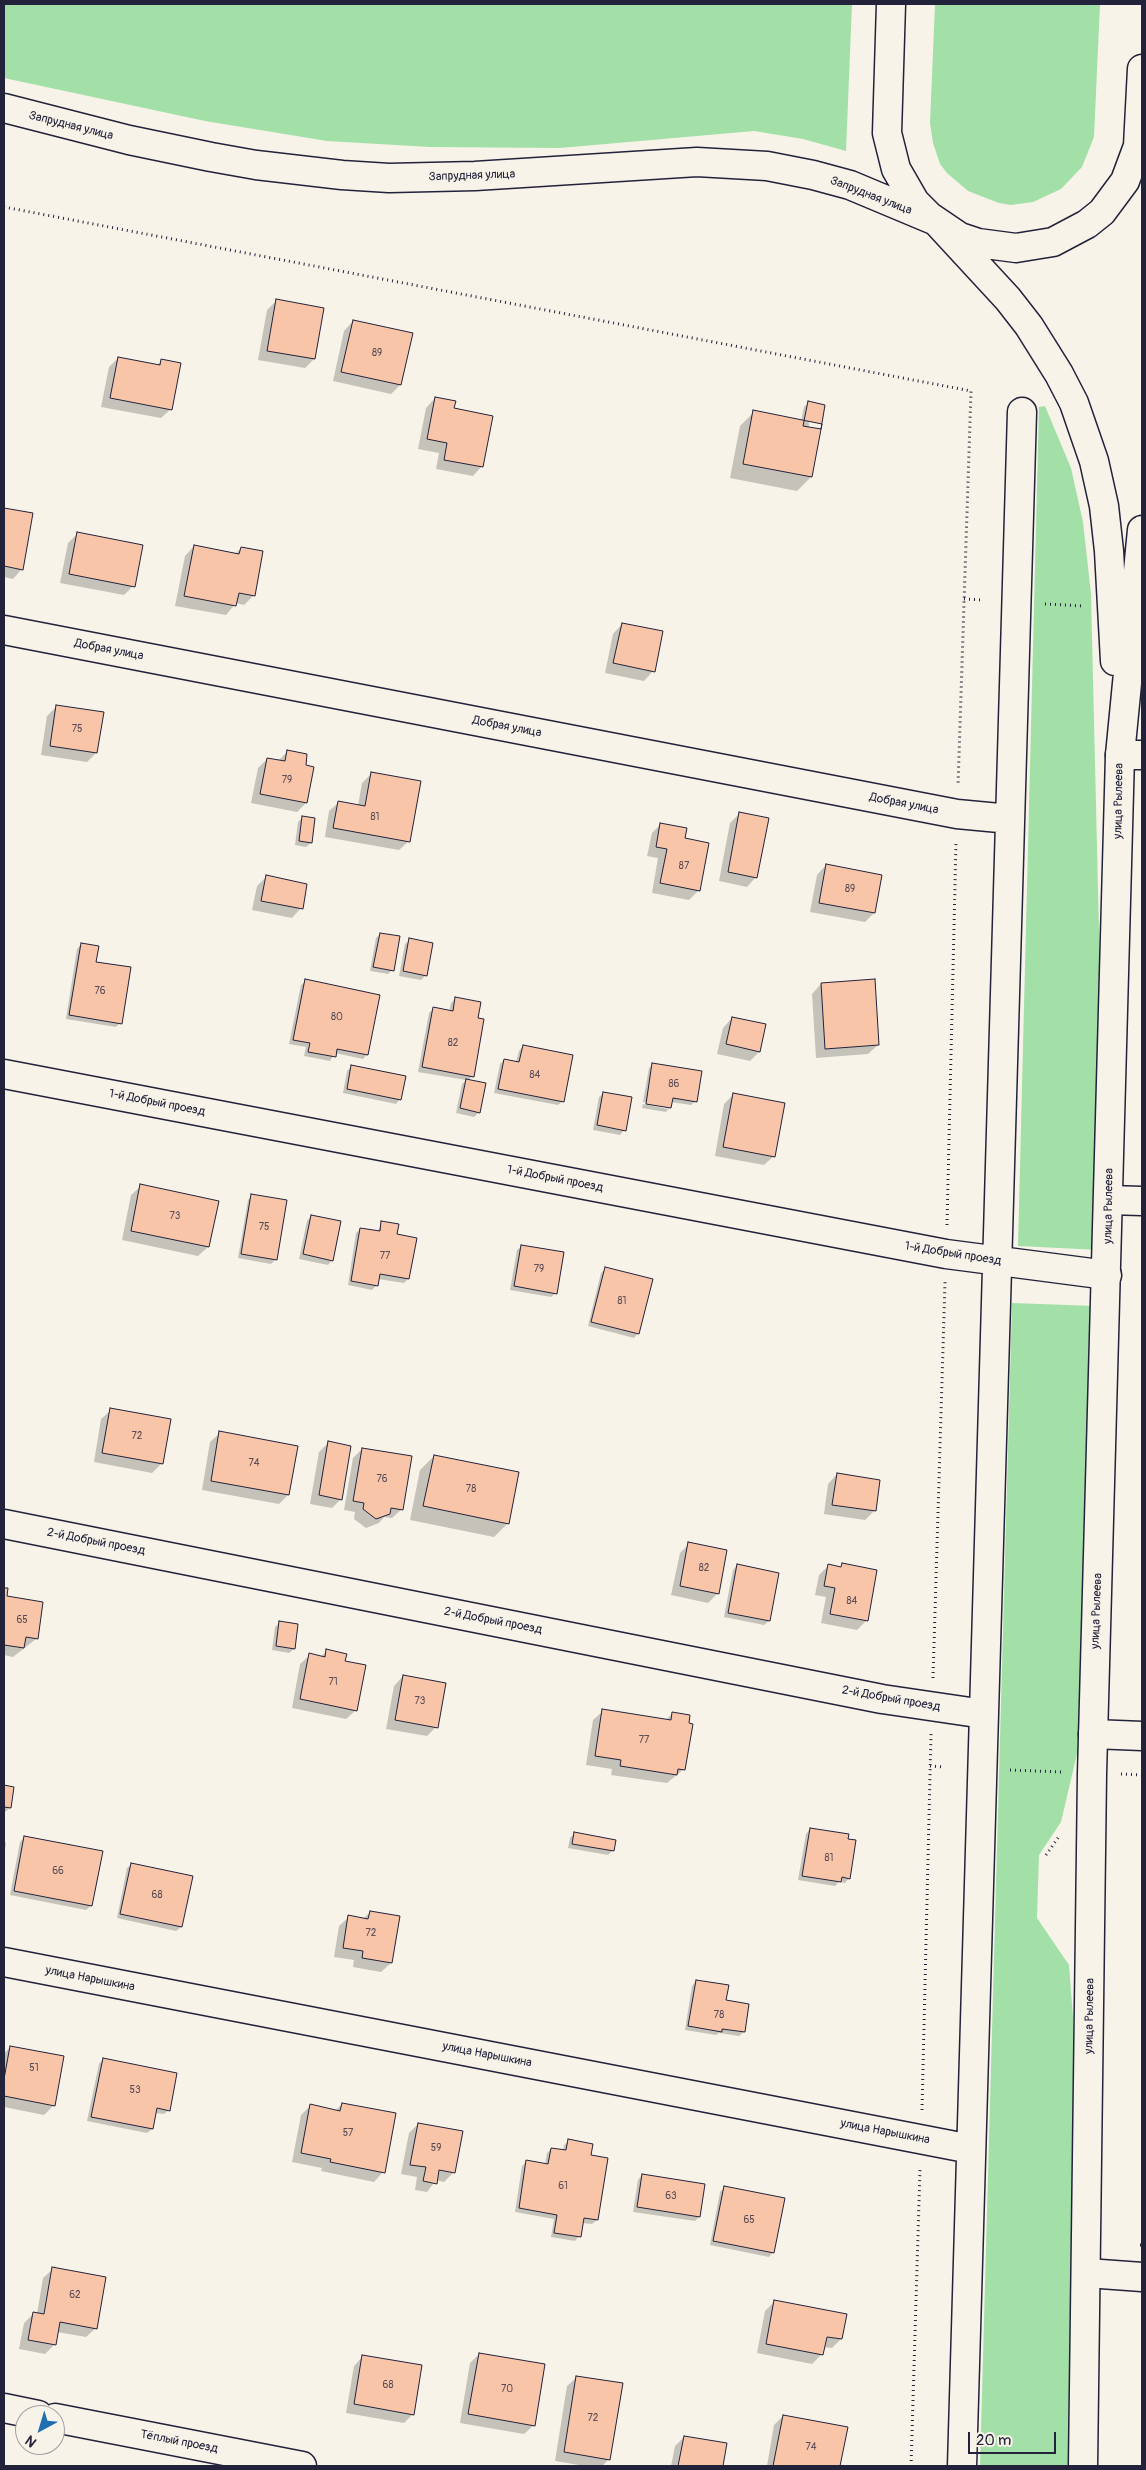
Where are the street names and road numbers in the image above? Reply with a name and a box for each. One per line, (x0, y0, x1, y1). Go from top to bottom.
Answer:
street label: Запрудная улица (27, 109, 115, 143)
street label: Запрудная улица (428, 167, 516, 185)
street label: Запрудная улица (828, 174, 914, 218)
street label: Добрая улица (73, 636, 145, 664)
street label: Добрая улица (471, 713, 543, 741)
street label: улица Рылеева (1111, 763, 1127, 839)
street label: Добрая улица (868, 790, 940, 818)
street label: 1-й Добрый проезд (108, 1087, 206, 1119)
street label: 1-й Добрый проезд (506, 1163, 604, 1195)
street label: улица Рылеева (1101, 1168, 1117, 1244)
street label: 1-й Добрый проезд (904, 1239, 1002, 1269)
street label: 2-й Добрый проезд (46, 1525, 146, 1559)
street label: улица Рылеева (1088, 1573, 1106, 1649)
street label: 2-й Добрый проезд (443, 1604, 543, 1638)
street label: 2-й Добрый проезд (841, 1683, 941, 1715)
street label: улица Нарышкина (44, 1963, 136, 1995)
street label: улица Рылеева (1082, 1978, 1098, 2054)
street label: улица Нарышкина (441, 2039, 533, 2071)
street label: улица Нарышкина (839, 2116, 931, 2148)
street label: Тёплый проезд (139, 2427, 219, 2457)

